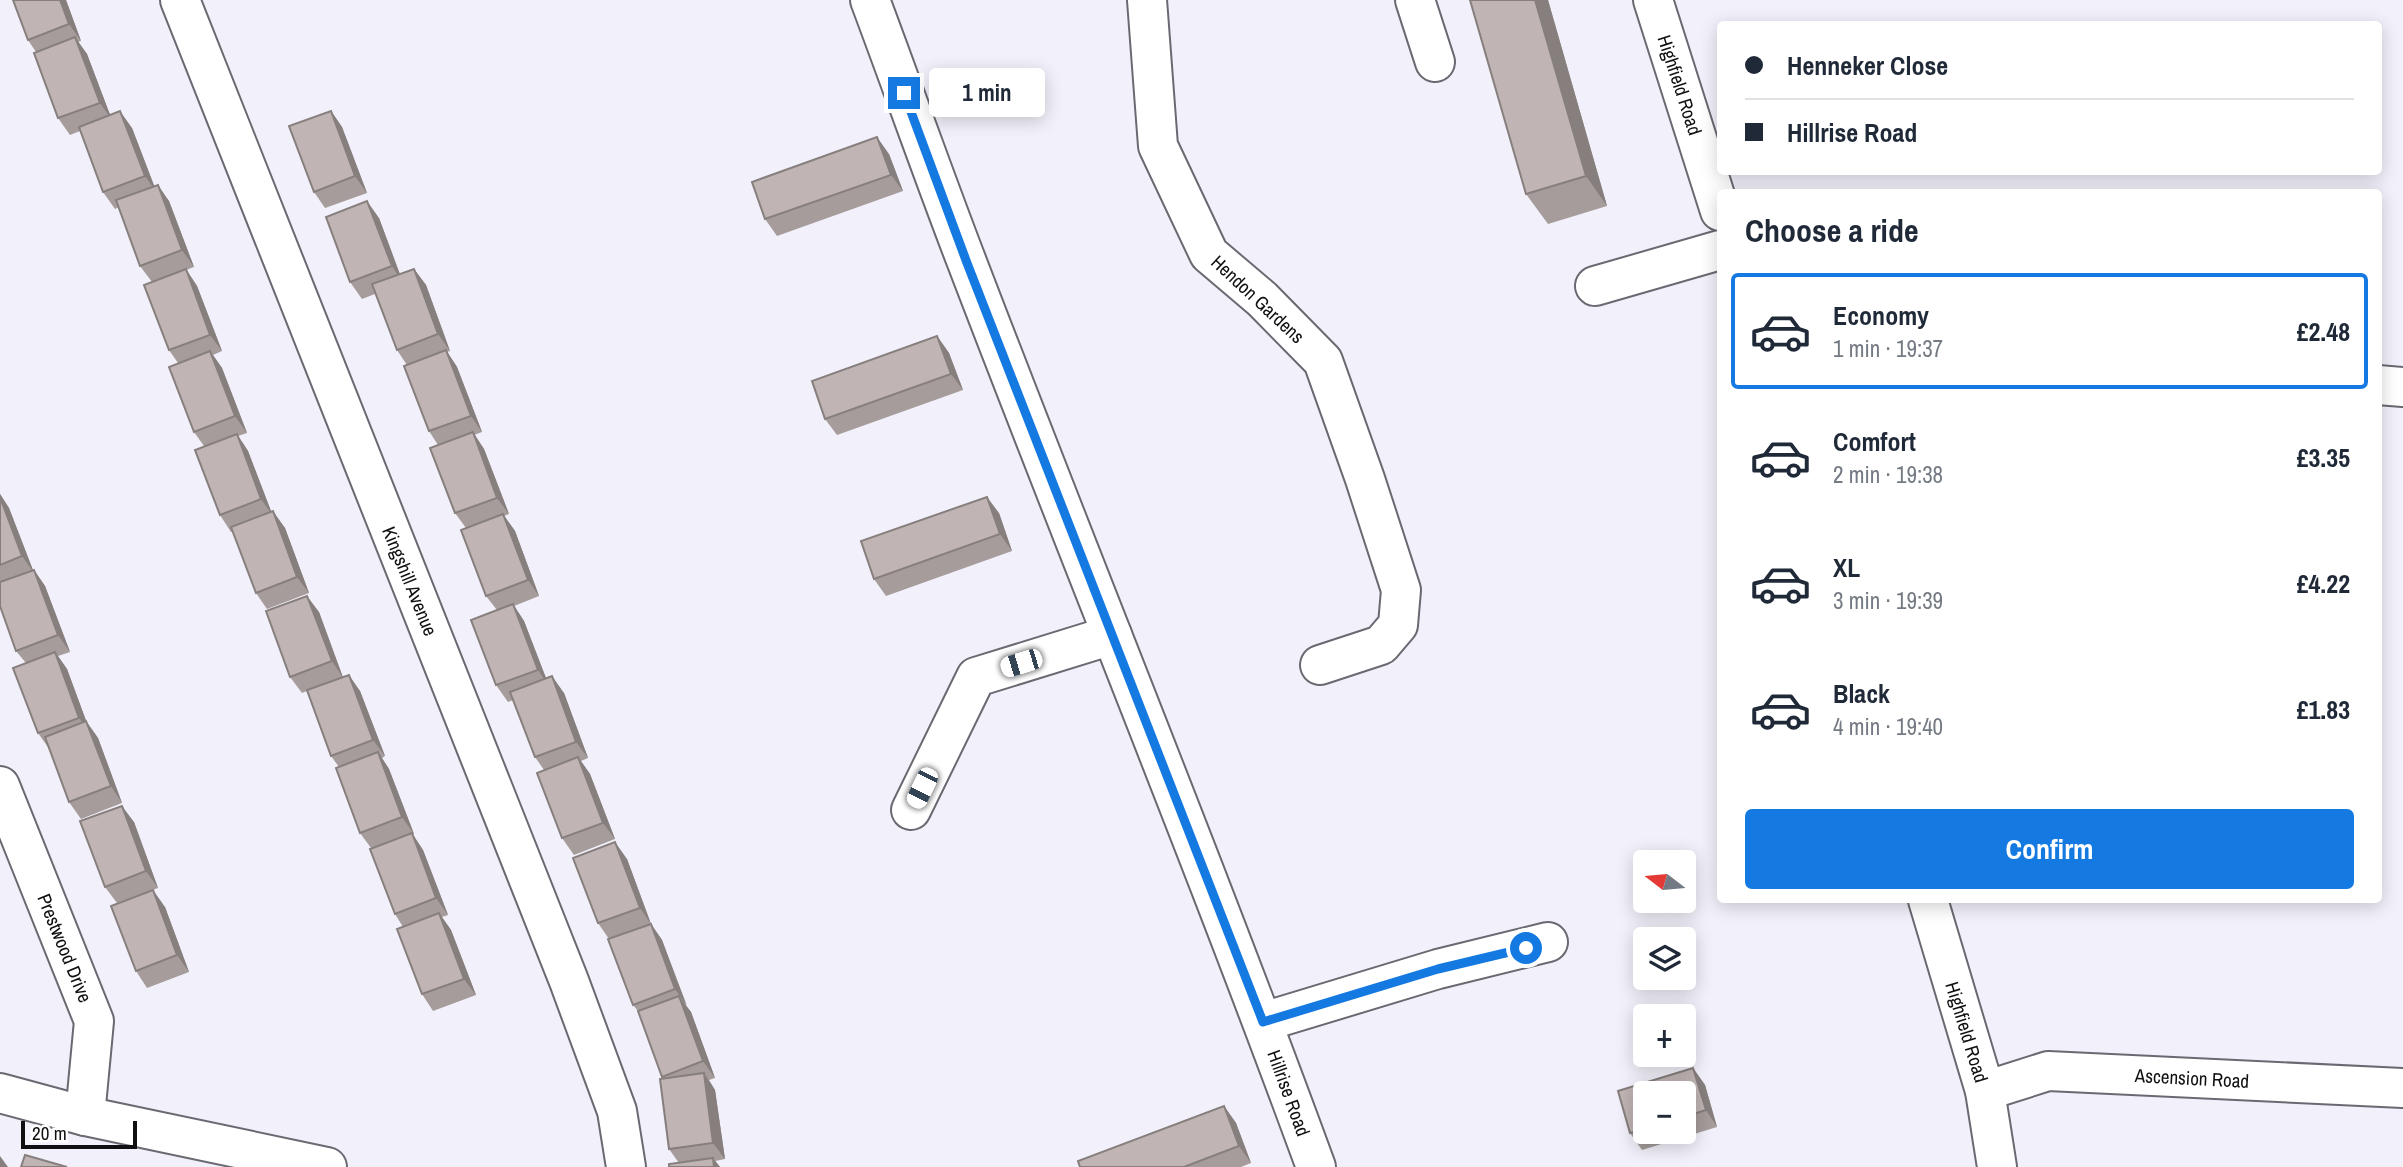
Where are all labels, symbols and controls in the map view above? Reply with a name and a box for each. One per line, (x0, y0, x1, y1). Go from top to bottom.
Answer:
street label: Highfield Road (1652, 32, 1708, 138)
text: Henneker Close (1787, 48, 1948, 83)
callout: 1 min (928, 68, 1044, 118)
route end (888, 77, 920, 109)
text: 1 min (962, 77, 1012, 108)
text: Hillrise Road (1787, 115, 1917, 150)
text: Choose a ride (1745, 209, 1919, 252)
street label: Hendon Gardens (1206, 249, 1310, 349)
text: Economy (1833, 298, 1929, 333)
icon: car (1749, 300, 1812, 363)
text: £2.48 (2297, 314, 2350, 349)
text: 1 min · 19:37 (1833, 333, 1943, 364)
text: Comfort (1833, 424, 1916, 459)
icon: car (1749, 426, 1812, 489)
text: £3.35 (2297, 440, 2350, 475)
text: 2 min · 19:38 (1833, 459, 1943, 490)
street label: Kingshill Avenue (376, 522, 444, 640)
text: XL (1833, 550, 1860, 585)
icon: car (1749, 552, 1812, 615)
text: £4.22 (2297, 566, 2350, 601)
text: 3 min · 19:39 (1833, 585, 1943, 616)
car (998, 647, 1045, 679)
text: Black (1833, 676, 1890, 711)
icon: car (1749, 678, 1812, 741)
text: £1.83 (2297, 692, 2350, 727)
text: 4 min · 19:40 (1833, 711, 1943, 742)
car (904, 765, 941, 811)
button: Confirm (1745, 809, 2354, 889)
north arrow (1633, 850, 1696, 914)
map controls (1633, 850, 1696, 1144)
street label: Prestwood Drive (31, 890, 99, 1006)
button: layers (1633, 927, 1696, 990)
route start (1510, 932, 1542, 964)
street label: Highfield Road (1939, 979, 1995, 1085)
button: + (1633, 1004, 1696, 1067)
street label: Hillrise Road (1261, 1046, 1317, 1140)
street label: Ascension Road (2133, 1062, 2250, 1094)
button: − (1633, 1081, 1696, 1144)
scale bar (21, 1118, 136, 1150)
text: 20 m (32, 1120, 67, 1146)

